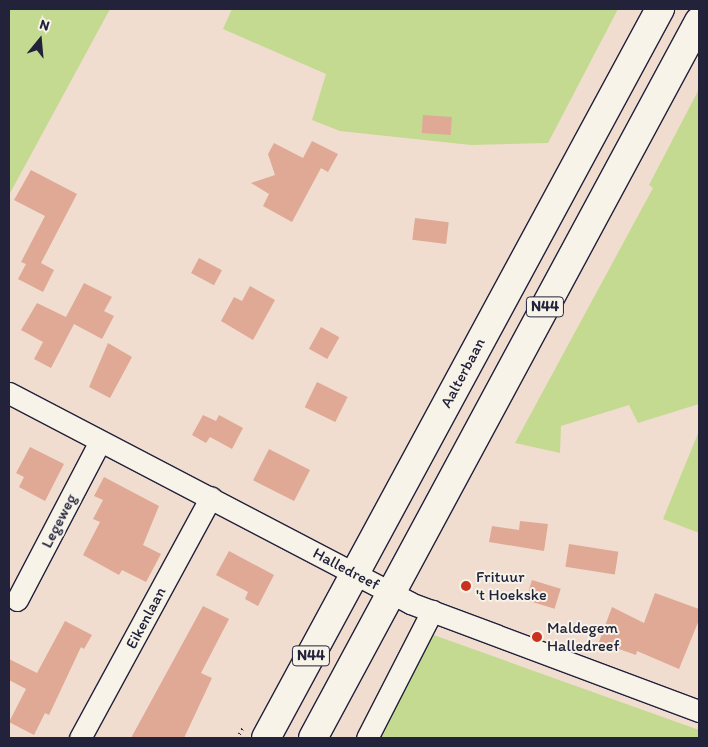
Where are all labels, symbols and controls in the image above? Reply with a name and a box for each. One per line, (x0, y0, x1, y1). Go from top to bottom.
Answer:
north arrow (15, 15, 65, 65)
text: N (38, 16, 52, 35)
road number: N44 (525, 294, 565, 320)
street label: Aalterbaan (437, 335, 489, 411)
street label: Legeweg (37, 491, 81, 551)
street label: Halledreef (309, 544, 383, 594)
place label: Frituur 't Hoekske (476, 567, 547, 605)
marker: Frituur 't Hoekske (460, 580, 472, 592)
street label: Eikenlaan (122, 584, 170, 652)
place label: Maldegem Halledreef (547, 618, 619, 656)
marker: Maldegem Halledreef (531, 631, 543, 643)
road number: N44 (291, 644, 331, 668)

